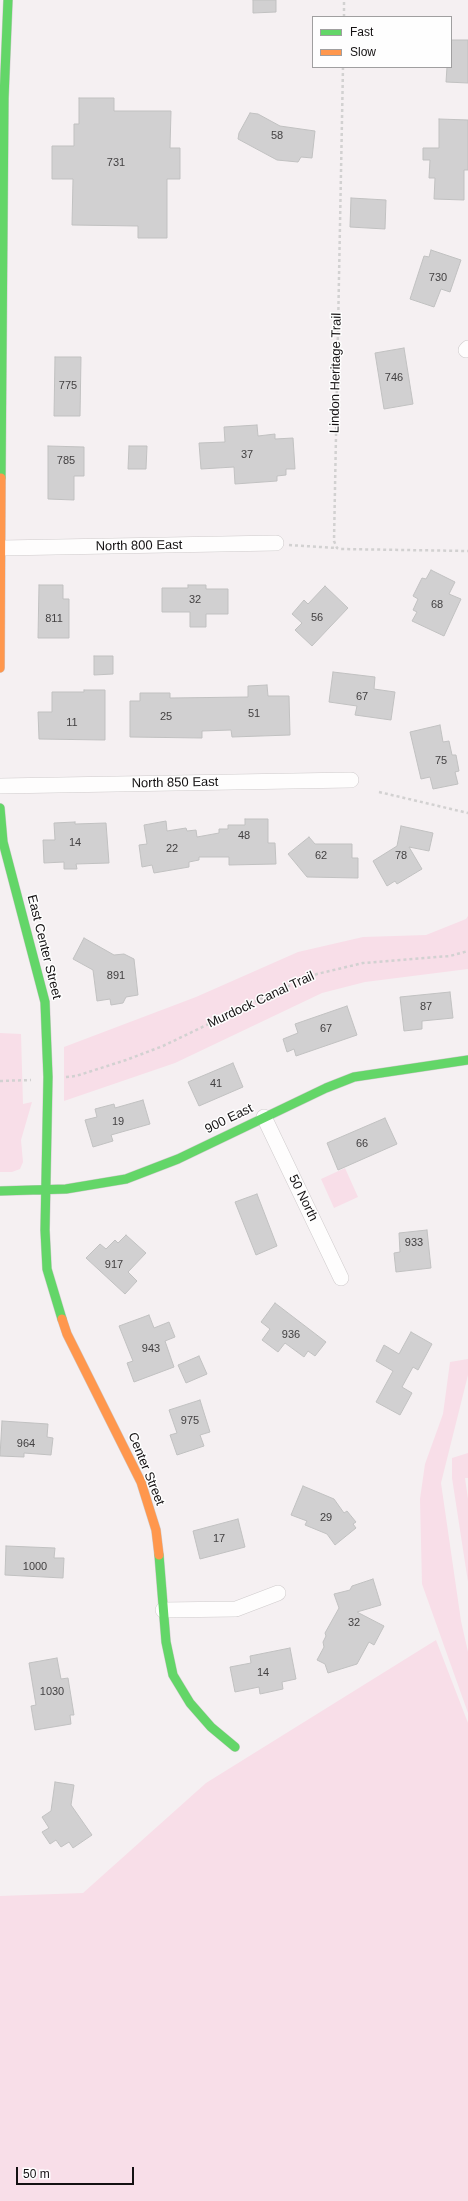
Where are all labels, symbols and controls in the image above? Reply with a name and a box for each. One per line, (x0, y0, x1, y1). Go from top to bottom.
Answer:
legend (312, 16, 452, 68)
text: Fast (350, 25, 373, 39)
text: Slow (350, 45, 376, 59)
house number: 58 (271, 129, 283, 143)
house number: 731 (107, 156, 125, 170)
house number: 730 (429, 271, 447, 285)
street label: Lindon Heritage Trail (327, 313, 345, 433)
house number: 746 (385, 371, 403, 385)
house number: 775 (59, 379, 77, 393)
house number: 37 (241, 448, 253, 462)
house number: 785 (57, 454, 75, 468)
street label: North 800 East (96, 537, 182, 555)
house number: 32 (189, 593, 201, 607)
house number: 68 (431, 598, 443, 612)
house number: 56 (311, 611, 323, 625)
house number: 811 (45, 612, 63, 626)
house number: 67 (356, 690, 368, 704)
house number: 51 (248, 707, 260, 721)
house number: 25 (160, 710, 172, 724)
house number: 11 (66, 716, 78, 730)
house number: 75 (435, 754, 447, 768)
street label: North 850 East (132, 774, 218, 792)
house number: 48 (238, 829, 250, 843)
house number: 14 (69, 836, 81, 850)
house number: 22 (166, 842, 178, 856)
house number: 62 (315, 849, 327, 863)
house number: 78 (395, 849, 407, 863)
street label: East Center Street (23, 893, 65, 1001)
street label: Murdock Canal Trail (205, 968, 317, 1032)
house number: 891 (107, 969, 125, 983)
house number: 87 (420, 1000, 432, 1014)
house number: 67 (320, 1022, 332, 1036)
house number: 41 (210, 1077, 222, 1091)
street label: 900 East (203, 1101, 255, 1137)
house number: 19 (112, 1115, 124, 1129)
house number: 66 (356, 1137, 368, 1151)
street label: 50 North (285, 1172, 321, 1224)
house number: 933 (405, 1236, 423, 1250)
house number: 917 (105, 1258, 123, 1272)
house number: 936 (282, 1328, 300, 1342)
house number: 943 (142, 1342, 160, 1356)
house number: 975 (181, 1414, 199, 1428)
street label: Center Street (124, 1430, 168, 1508)
house number: 964 (17, 1437, 35, 1451)
house number: 29 (320, 1511, 332, 1525)
house number: 17 (213, 1532, 225, 1546)
house number: 1000 (23, 1560, 47, 1574)
house number: 32 (348, 1616, 360, 1630)
house number: 14 (257, 1666, 269, 1680)
house number: 1030 (40, 1685, 64, 1699)
scale bar (18, 2159, 136, 2185)
text: 50 m (23, 2167, 50, 2181)

